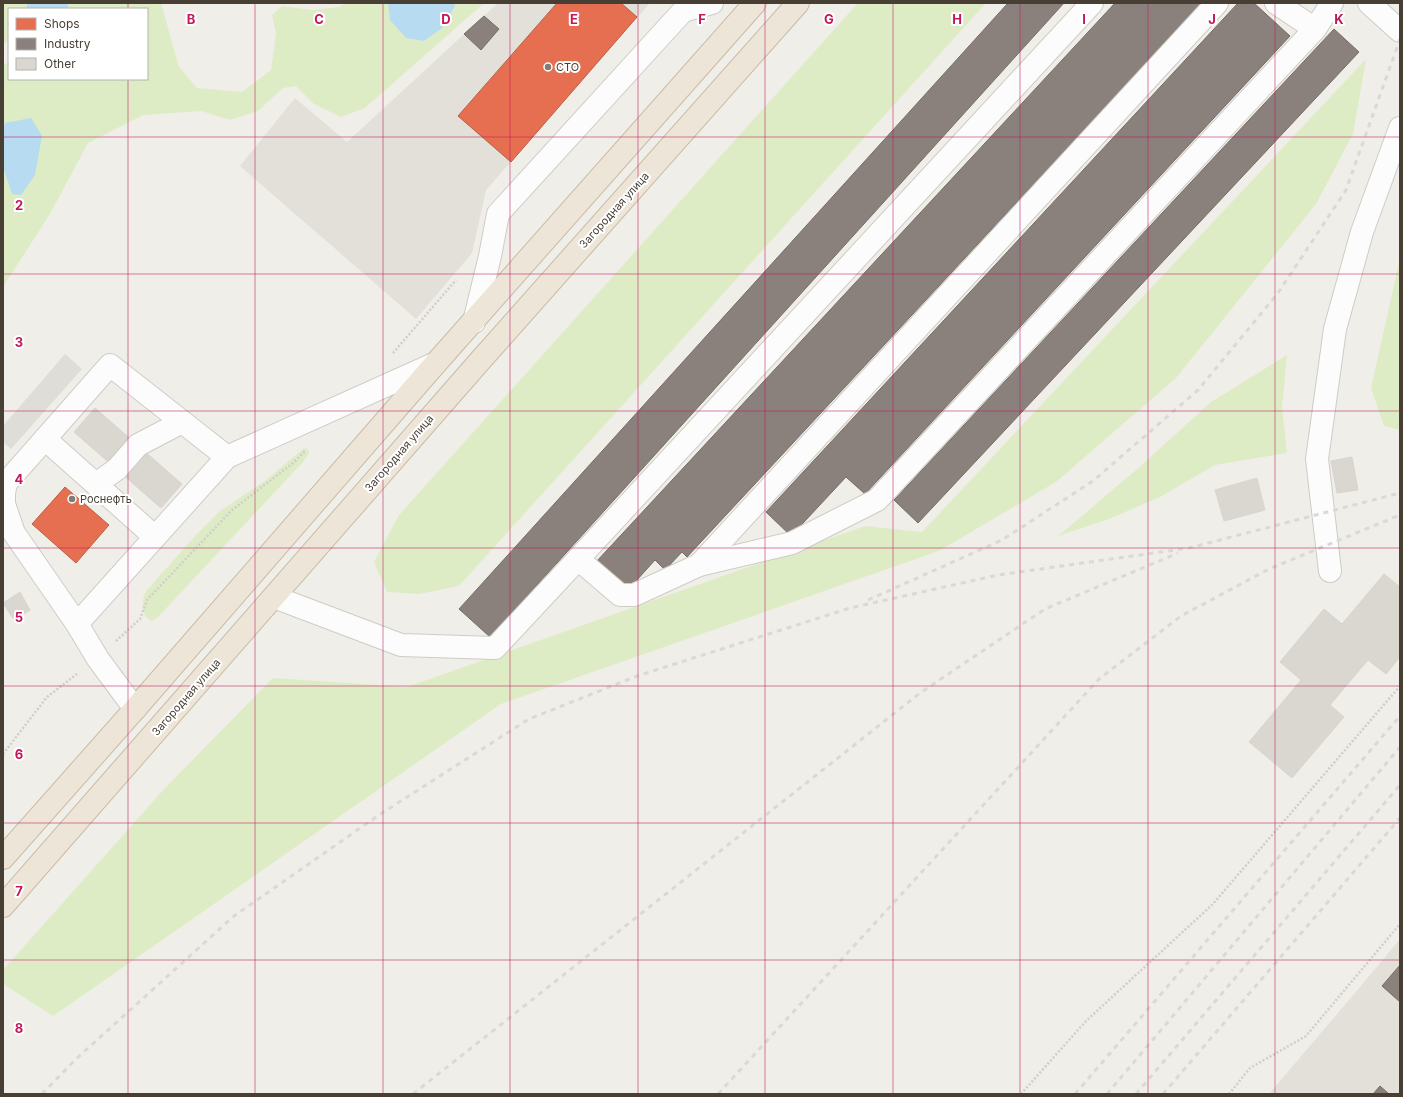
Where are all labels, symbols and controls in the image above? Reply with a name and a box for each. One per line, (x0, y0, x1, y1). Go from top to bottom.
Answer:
legend (8, 8, 148, 80)
text: B (187, 11, 196, 27)
text: C (314, 11, 324, 27)
text: D (441, 11, 451, 27)
text: E (570, 11, 578, 27)
text: F (698, 11, 706, 27)
text: G (824, 11, 834, 27)
text: H (952, 11, 962, 27)
text: I (1082, 11, 1086, 27)
text: J (1208, 11, 1216, 27)
text: K (1334, 11, 1344, 27)
text: Shops (44, 16, 80, 31)
text: Industry (44, 36, 91, 51)
text: Other (44, 56, 76, 71)
place label: СТО (556, 60, 579, 74)
marker: СТО (543, 62, 553, 72)
street label: Загородная улица (576, 169, 652, 251)
text: 2 (15, 197, 23, 213)
text: 3 (15, 334, 23, 350)
street label: Загородная улица (362, 412, 436, 494)
text: 4 (15, 471, 24, 487)
place label: Роснефть (80, 492, 132, 506)
marker: Роснефть (67, 494, 77, 504)
text: 5 (15, 609, 23, 625)
street label: Загородная улица (149, 656, 223, 738)
text: 6 (15, 746, 23, 762)
text: 7 (15, 883, 23, 899)
text: 8 (15, 1020, 23, 1036)

